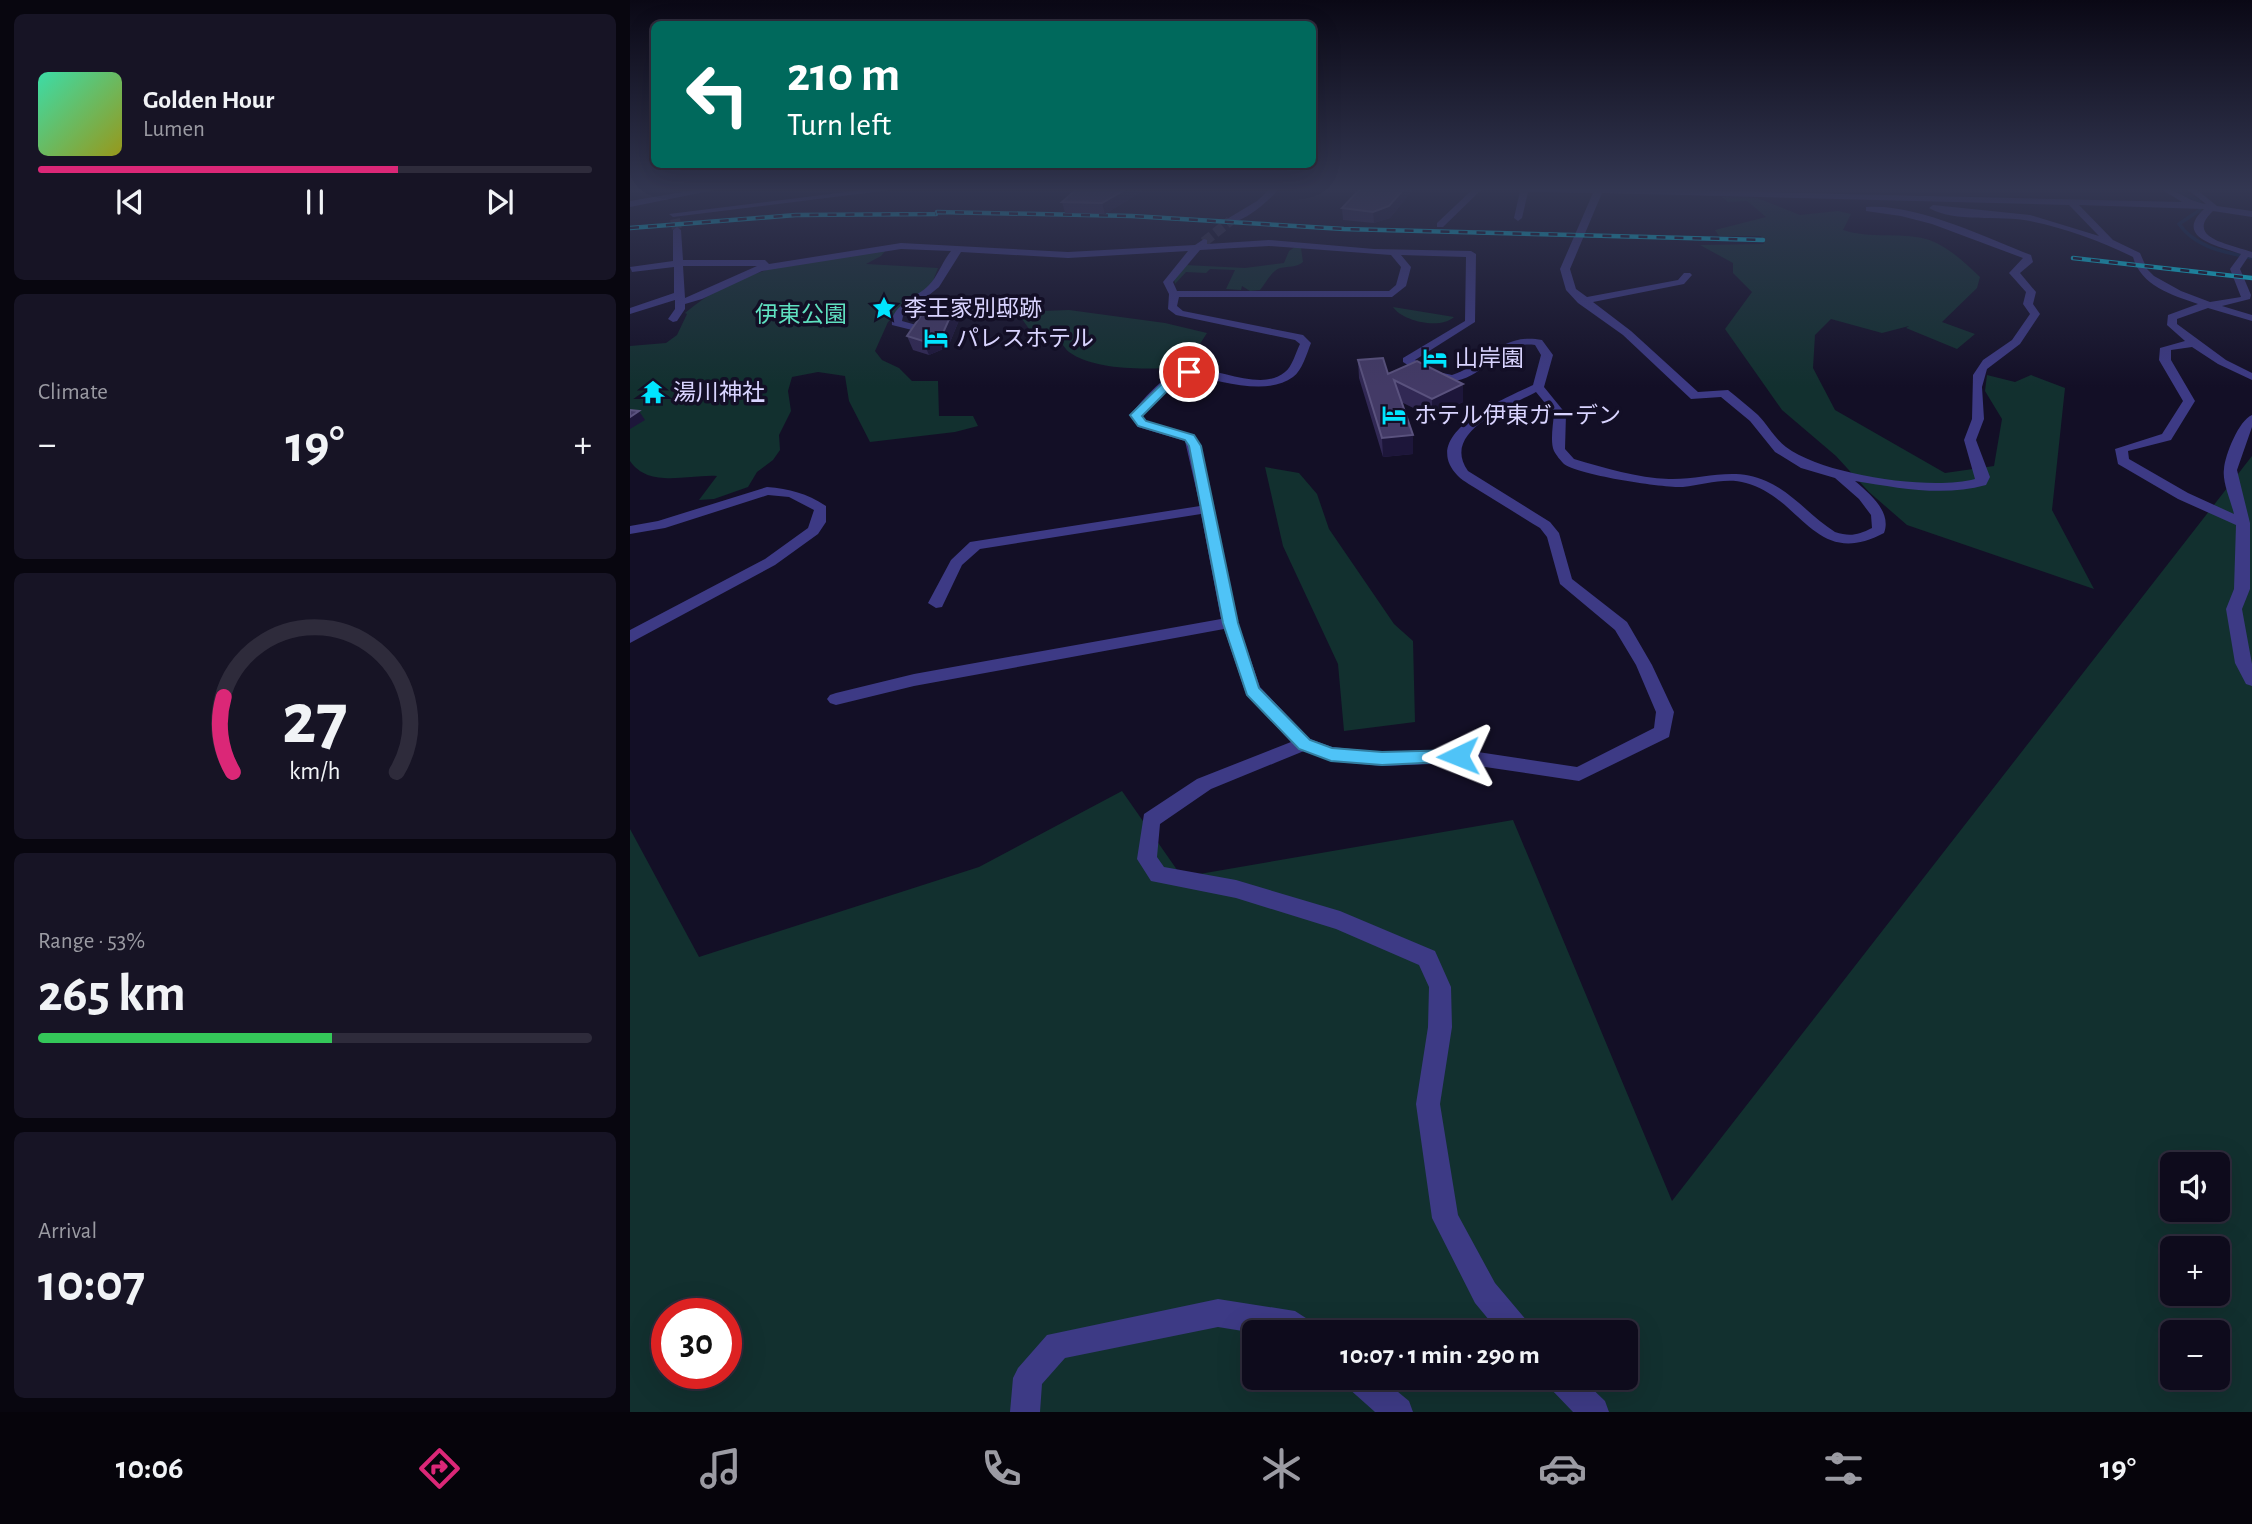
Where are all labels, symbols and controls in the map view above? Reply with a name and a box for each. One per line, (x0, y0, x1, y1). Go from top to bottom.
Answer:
icon: left (672, 49, 763, 140)
text: 210 m (787, 51, 900, 100)
text: Golden Hour (143, 87, 274, 113)
text: Turn left (787, 109, 891, 141)
text: Lumen (143, 118, 205, 141)
icon: previous (111, 183, 149, 221)
icon: pause (296, 183, 334, 221)
icon: next (481, 183, 519, 221)
place icon: 李王家別邸跡 (870, 294, 898, 322)
place label: 李王家別邸跡 (904, 296, 1042, 321)
park label: 伊東公園 (755, 302, 847, 327)
hotel icon: パレスホテル (922, 324, 950, 352)
place label: パレスホテル (956, 327, 1094, 351)
pin (1159, 342, 1219, 402)
hotel icon: 山岸園 (1421, 344, 1449, 372)
place label: 山岸園 (1455, 346, 1524, 371)
icon: arrive (1170, 353, 1208, 391)
temple icon: 湯川神社 (639, 378, 667, 406)
place label: 湯川神社 (673, 380, 765, 405)
text: Climate (38, 381, 108, 404)
hotel icon: ホテル伊東ガーデン (1380, 401, 1408, 429)
place label: ホテル伊東ガーデン (1414, 403, 1621, 428)
text: 19° (285, 419, 345, 471)
text: − (38, 426, 56, 464)
text: + (574, 426, 592, 464)
text: 27 (282, 684, 348, 757)
position arrow (1421, 719, 1495, 793)
text: km/h (289, 759, 341, 784)
text: Range · 53% (38, 930, 145, 953)
text: 265 km (38, 968, 186, 1020)
map controls (2160, 1152, 2230, 1390)
button: sound (2160, 1152, 2230, 1222)
text: Arrival (38, 1220, 97, 1243)
button: + (2160, 1236, 2230, 1306)
text: 10:07 (38, 1258, 145, 1310)
speed limit sign: 30 (651, 1298, 742, 1389)
button: − (2160, 1320, 2230, 1390)
text: 10:07 · 1 min · 290 m (1340, 1342, 1540, 1368)
icon: directions (415, 1444, 464, 1493)
icon: music (696, 1444, 745, 1493)
icon: phone (977, 1444, 1026, 1493)
icon: climate (1257, 1444, 1306, 1493)
icon: car (1538, 1444, 1587, 1493)
icon: filters (1819, 1444, 1868, 1493)
text: 10:06 (116, 1452, 184, 1484)
text: 19° (2100, 1452, 2136, 1484)

